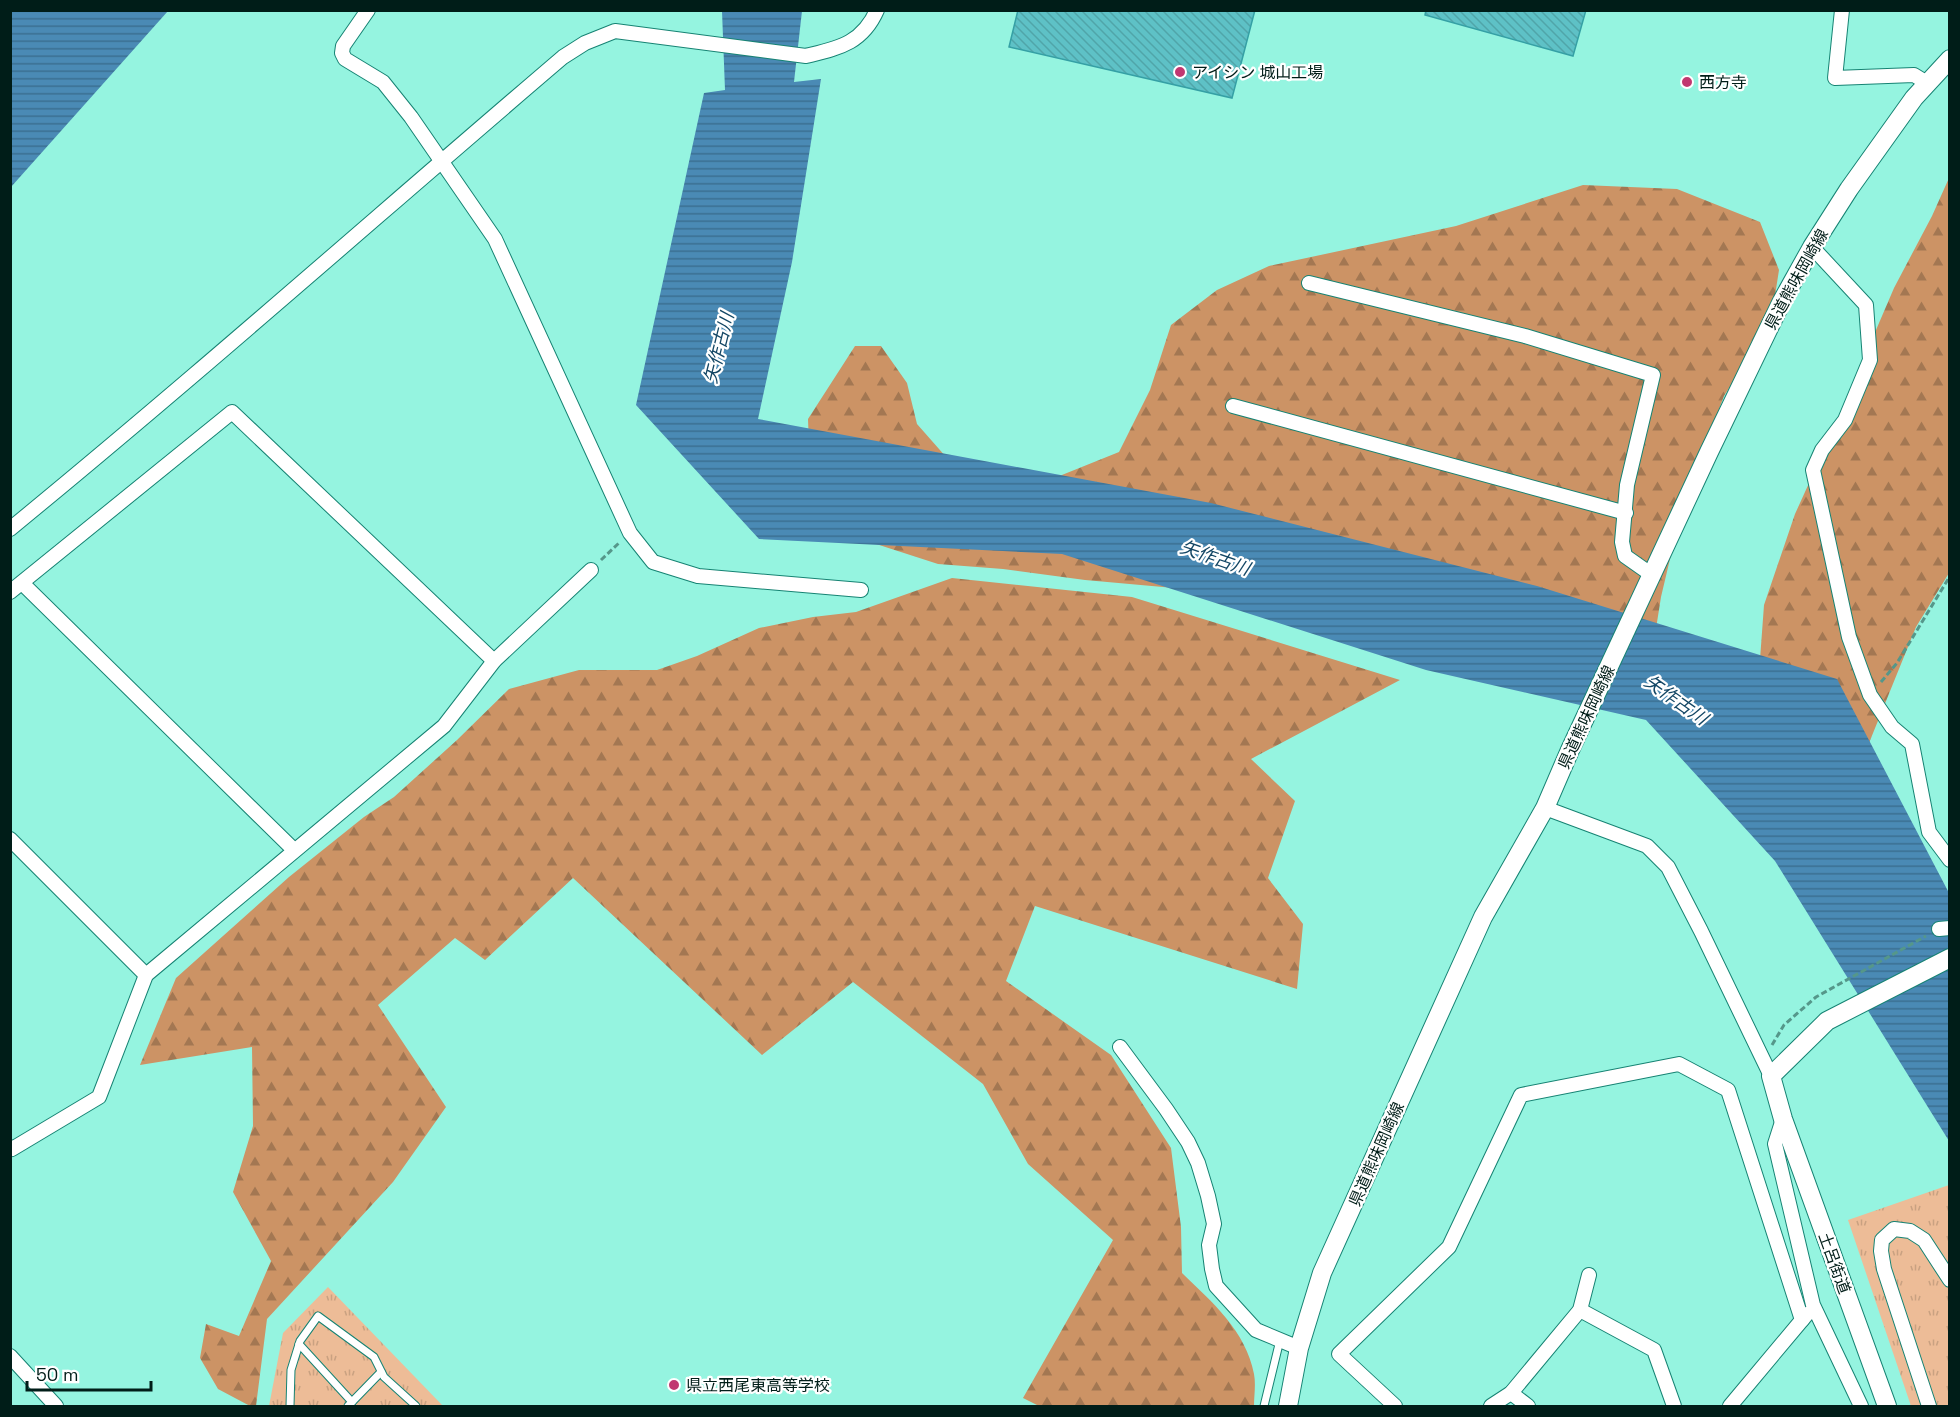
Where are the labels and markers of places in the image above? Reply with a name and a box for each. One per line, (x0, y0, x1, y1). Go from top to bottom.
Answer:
place label: アイシン 城山工場 (1192, 62, 1323, 83)
marker: アイシン 城山工場 (1173, 65, 1187, 79)
place label: 西方寺 (1699, 72, 1747, 93)
marker: 西方寺 (1680, 75, 1694, 89)
place label: 県立西尾東高等学校 (686, 1375, 830, 1396)
marker: 県立西尾東高等学校 (667, 1378, 681, 1392)

